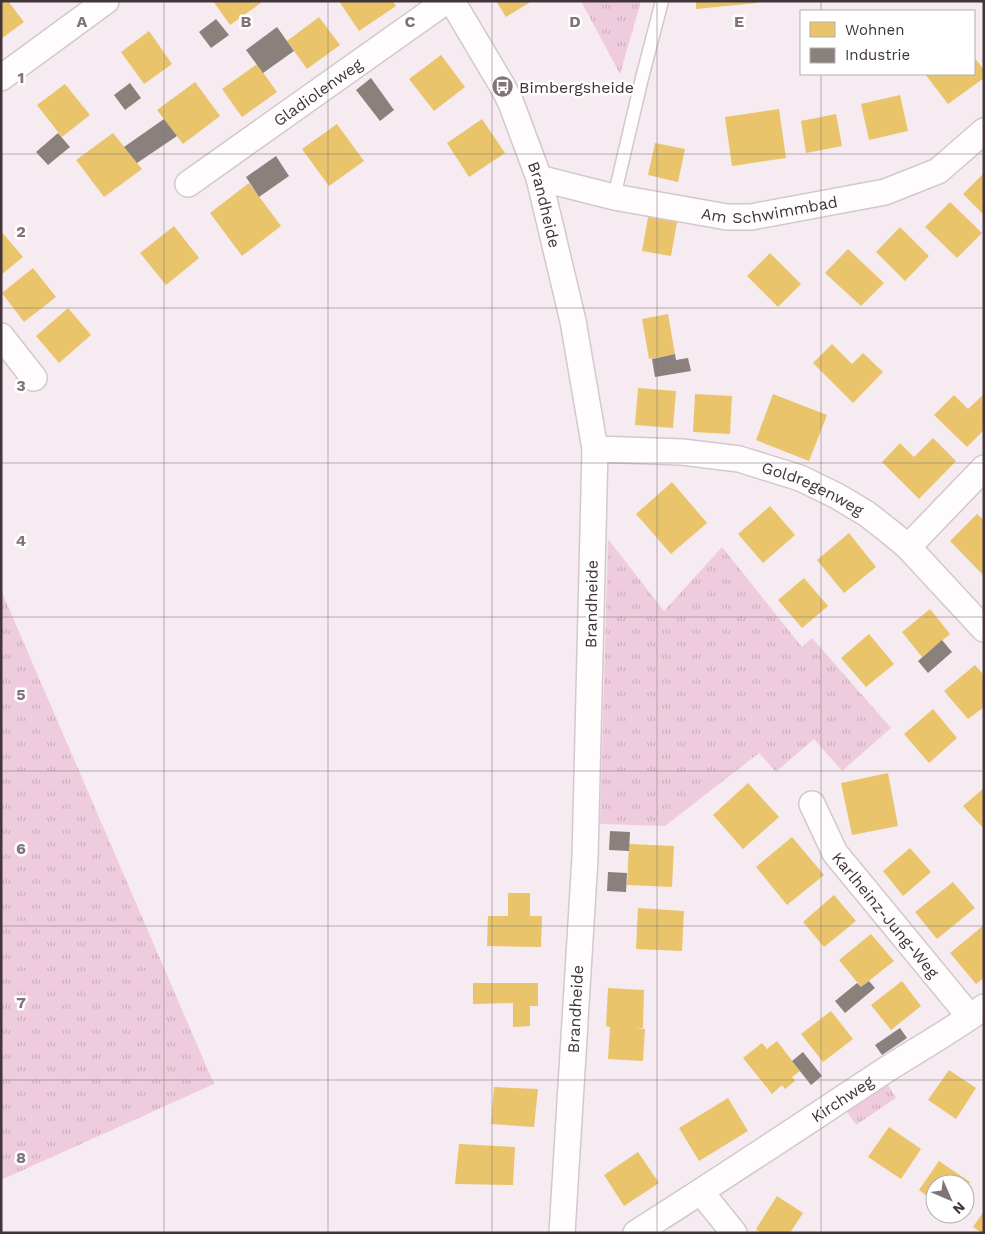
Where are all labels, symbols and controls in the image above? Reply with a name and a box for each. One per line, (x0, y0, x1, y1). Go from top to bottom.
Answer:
legend (800, 10, 975, 75)
text: A (77, 12, 88, 31)
text: B (241, 12, 252, 31)
text: C (405, 12, 416, 31)
text: D (569, 12, 581, 31)
text: E (734, 12, 744, 31)
text: Wohnen (845, 21, 904, 39)
text: Industrie (845, 46, 910, 64)
street label: Gladiolenweg (270, 54, 366, 130)
text: 1 (18, 68, 24, 87)
bus stop icon: Bimbergsheide (491, 75, 515, 99)
place label: Bimbergsheide (519, 78, 634, 97)
street label: Brandheide (524, 159, 564, 250)
street label: Am Schwimmbad (700, 192, 839, 227)
text: 2 (16, 222, 26, 241)
text: 3 (16, 376, 26, 395)
street label: Goldregenweg (759, 458, 867, 520)
text: 4 (16, 531, 26, 550)
street label: Brandheide (581, 560, 602, 648)
text: 5 (16, 685, 26, 704)
text: 6 (16, 839, 26, 858)
street label: Karlheinz-Jung-Weg (828, 848, 943, 982)
street label: Brandheide (564, 964, 587, 1054)
text: 7 (16, 993, 26, 1012)
street label: Kirchweg (808, 1071, 878, 1127)
text: 8 (16, 1148, 26, 1167)
north arrow (925, 1174, 975, 1224)
text: N (950, 1199, 969, 1218)

